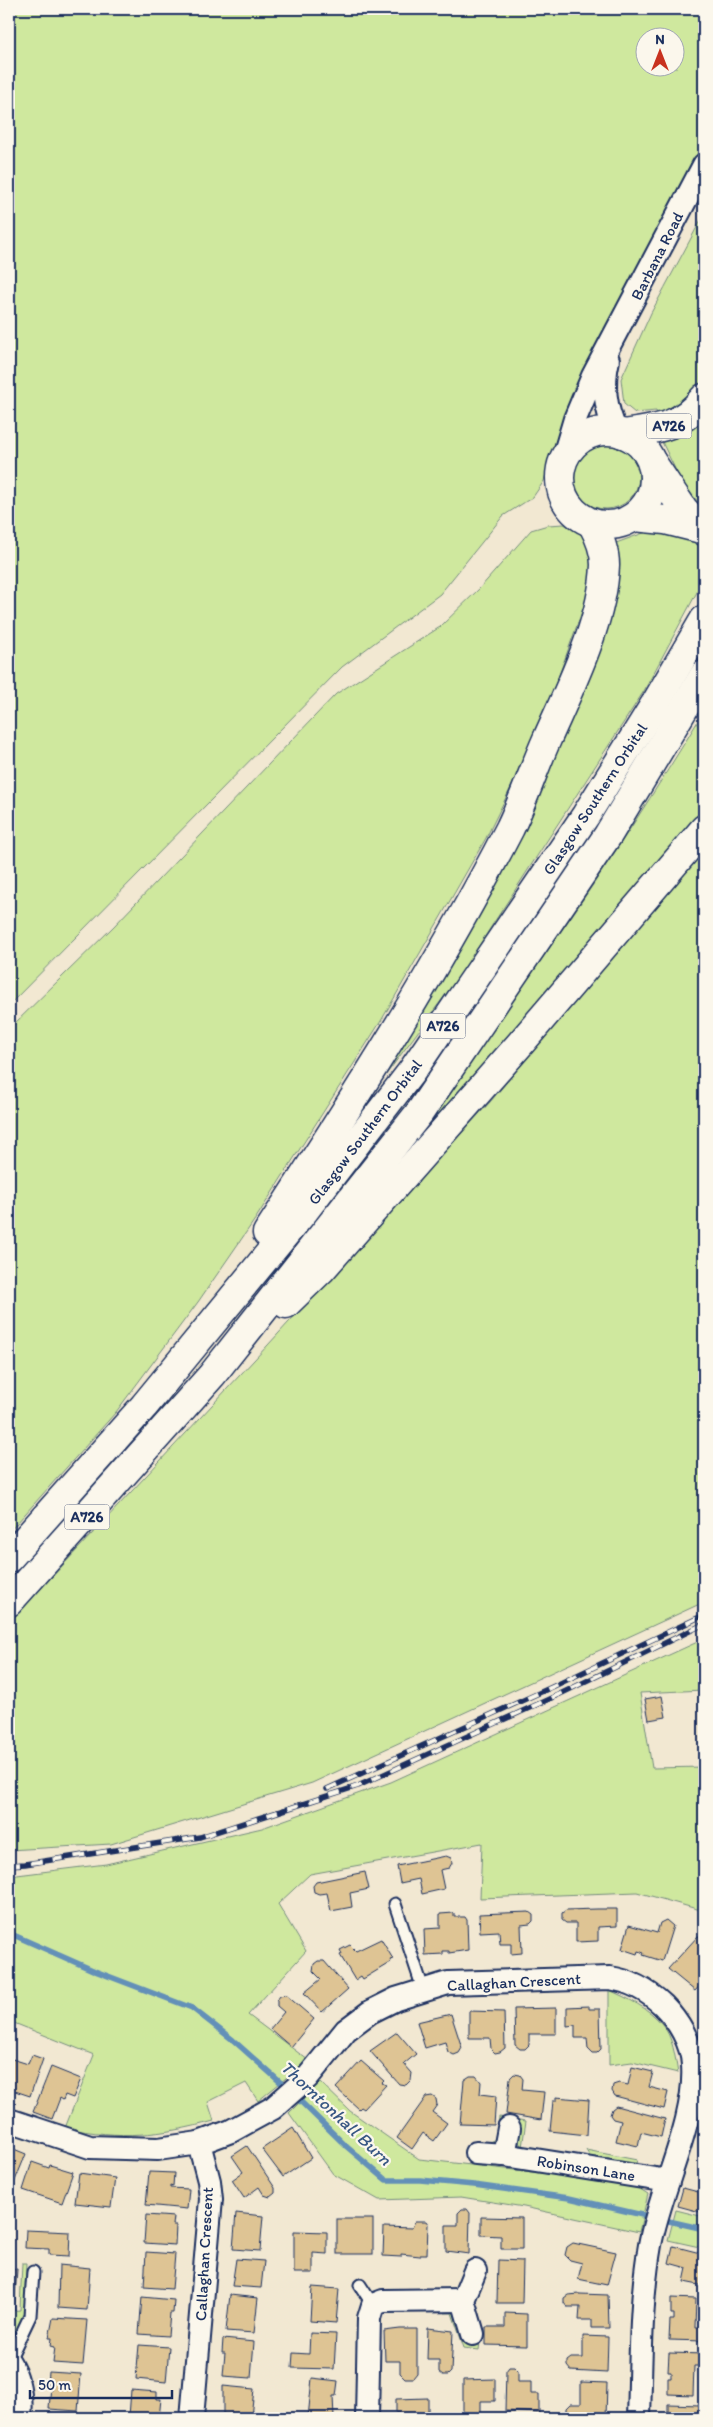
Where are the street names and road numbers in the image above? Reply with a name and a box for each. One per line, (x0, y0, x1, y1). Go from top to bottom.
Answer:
street label: Barbana Road (627, 208, 687, 303)
road number: A726 (646, 414, 692, 438)
street label: Glasgow Southern Orbital (539, 719, 651, 878)
road number: A726 (420, 1014, 466, 1038)
street label: Glasgow Southern Orbital (304, 1055, 426, 1208)
road number: A726 (64, 1504, 110, 1530)
street label: Callaghan Crescent (447, 1969, 581, 1995)
street label: Robinson Lane (536, 2151, 636, 2185)
street label: Callaghan Crescent (191, 2187, 217, 2321)

